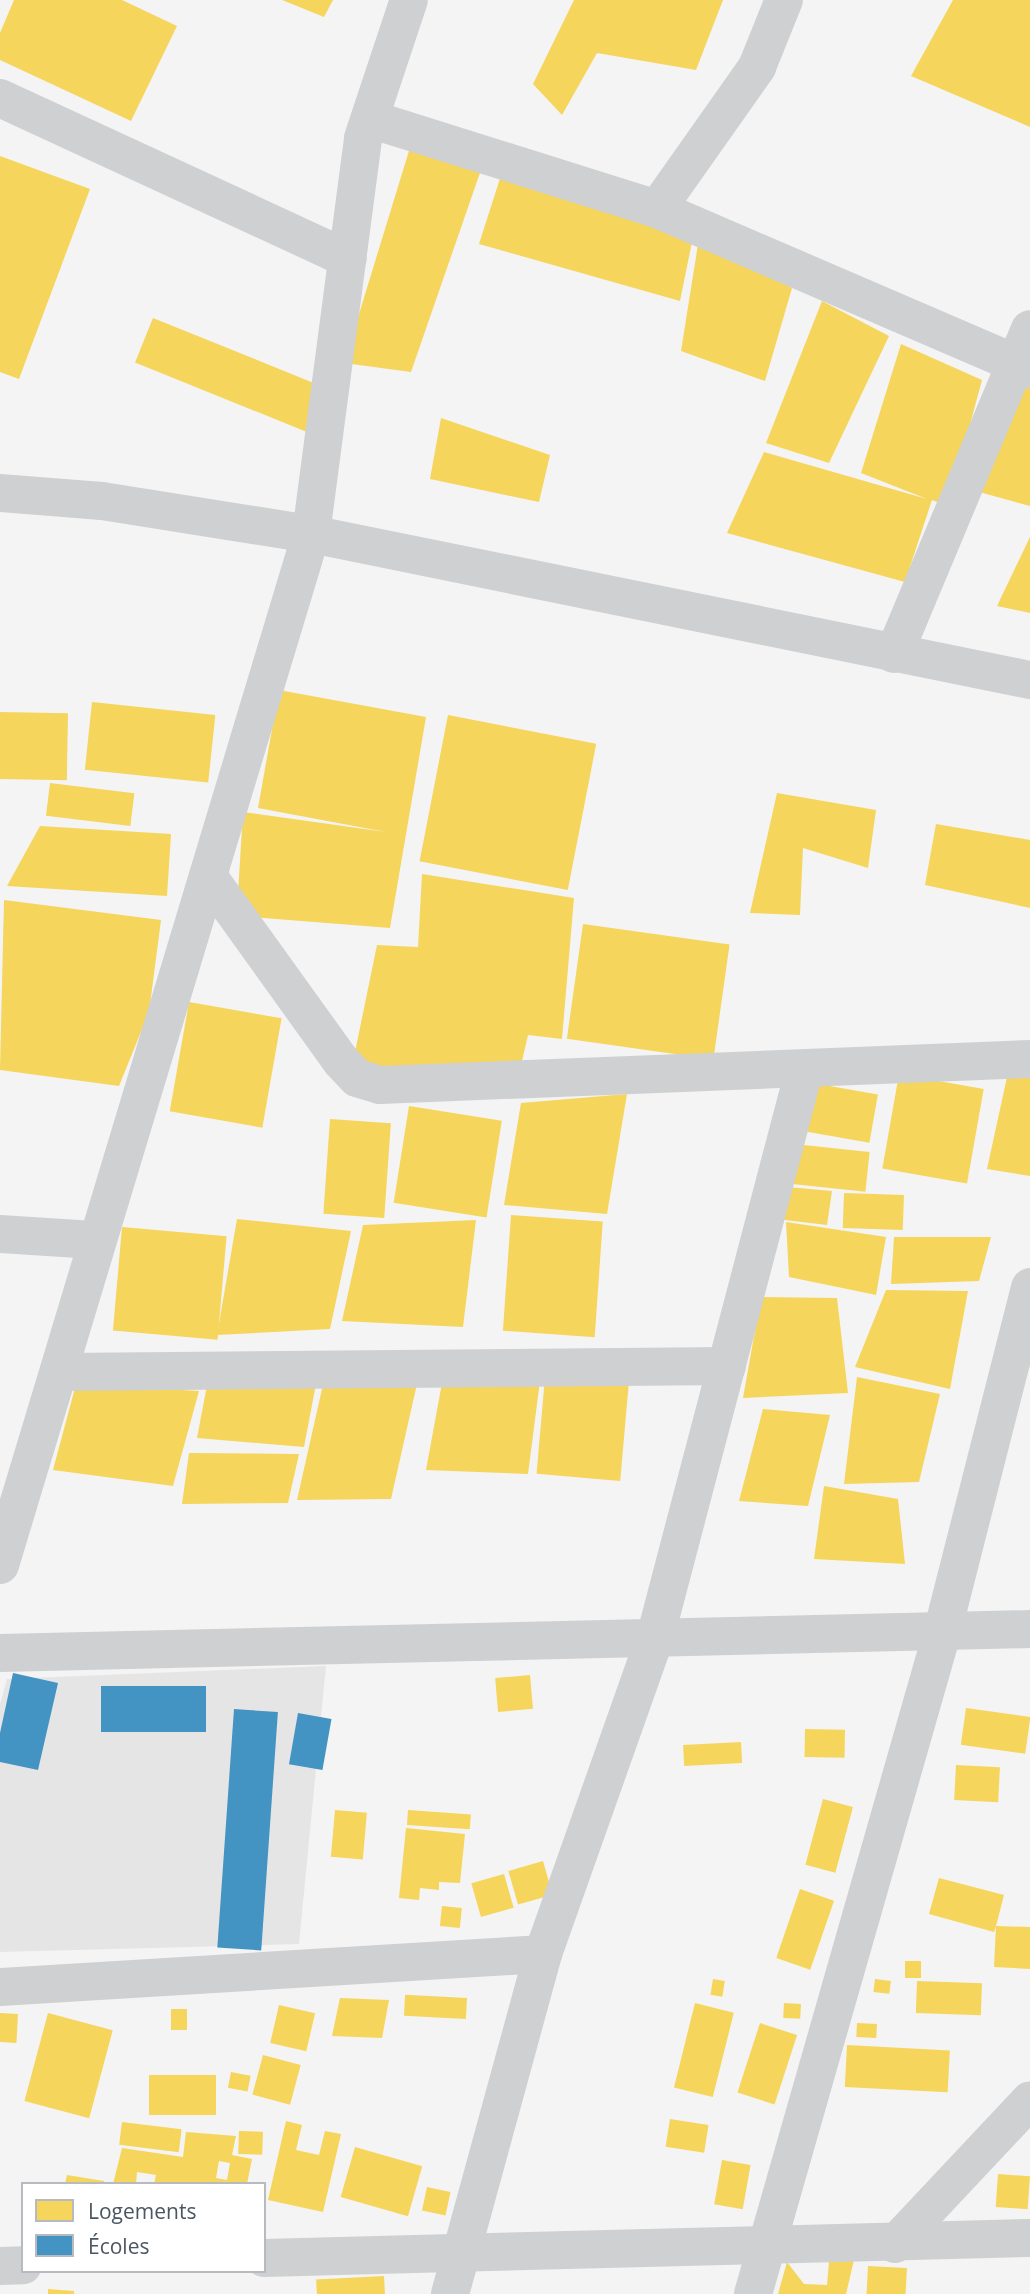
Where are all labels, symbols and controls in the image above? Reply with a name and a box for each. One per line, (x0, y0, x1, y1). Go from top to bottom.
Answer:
legend (21, 2182, 266, 2273)
text: Logements (88, 2197, 196, 2225)
text: Écoles (88, 2232, 149, 2260)

